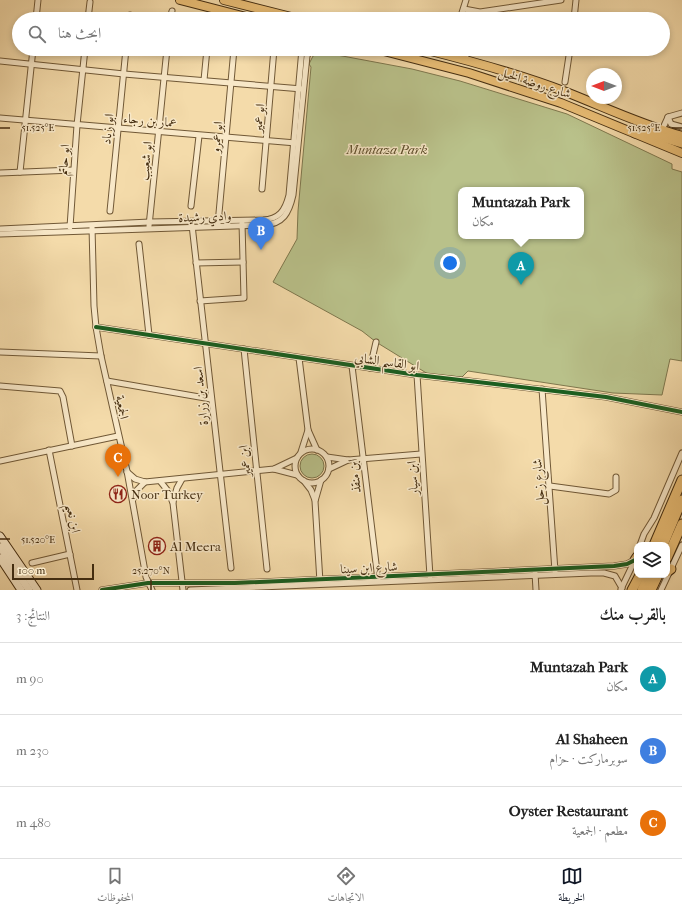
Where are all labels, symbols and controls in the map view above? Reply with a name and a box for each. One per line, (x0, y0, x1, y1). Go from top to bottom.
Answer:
search box (12, 12, 670, 56)
icon: search (26, 23, 48, 45)
text: ابحث هنا (58, 24, 101, 42)
street label: شارع روضة الخيل (496, 64, 573, 105)
north arrow (586, 68, 622, 104)
street label: ابو عمير (249, 103, 268, 135)
street label: عمار بن رجاء (123, 111, 177, 131)
street label: ابو زياد (98, 113, 118, 145)
street label: ابو عمرو (207, 120, 227, 156)
text: 51.525°E (22, 122, 54, 134)
text: 51.525°E (628, 122, 660, 134)
street label: ابو شعيب (136, 141, 157, 182)
park label: Muntaza Park (346, 142, 428, 157)
street label: ابو حاتم (55, 144, 76, 176)
popup (458, 187, 584, 239)
text: Muntazah Park (472, 193, 570, 211)
street label: وادي رشيدة (178, 208, 232, 228)
text: مكان (472, 214, 494, 229)
pin: B (248, 217, 274, 250)
pin: A (508, 252, 534, 285)
your location (440, 253, 460, 273)
street label: ابو القاسم الشابي (353, 350, 420, 379)
street label: اسعد بن زرارة (190, 365, 212, 426)
street label: الجمعية (113, 394, 132, 421)
pin: C (105, 444, 131, 477)
street label: ابن عمير (235, 444, 255, 479)
street label: ابن منقذ (345, 458, 365, 494)
street label: شارع زحل (529, 458, 552, 506)
street label: ابن سيار (404, 460, 422, 497)
restaurant icon: Noor Turkey (108, 484, 128, 504)
place label: Noor Turkey (131, 487, 204, 502)
street label: ابن نعيم (57, 502, 84, 536)
text: 51.520°E (21, 534, 55, 546)
building icon: Al Meera (147, 536, 167, 556)
place label: Al Meera (169, 539, 222, 554)
map controls (634, 542, 670, 578)
button: layers (634, 542, 670, 578)
street label: شارع ابن سينا (340, 559, 398, 580)
scale bar (12, 562, 94, 581)
text: 100 m (18, 564, 46, 577)
text: 25.270°N (132, 565, 170, 577)
text: بالقرب منك (600, 604, 666, 624)
text: النتائج: 3 (16, 608, 50, 623)
text: Muntazah Park (530, 658, 628, 676)
text: 90 m (16, 671, 44, 686)
text: A (649, 671, 657, 686)
text: مكان (606, 679, 628, 694)
text: Al Shaheen (556, 730, 628, 748)
text: 230 m (16, 743, 49, 758)
text: B (649, 743, 657, 758)
text: سوبرماركت · حزام (549, 751, 628, 766)
text: Oyster Restaurant (509, 802, 628, 820)
text: 480 m (16, 815, 51, 830)
text: C (649, 815, 657, 830)
text: مطعم · الجمعية (572, 823, 628, 838)
tab: المحفوظات (97, 865, 133, 908)
tab: الاتجاهات (327, 865, 364, 908)
tab: الخريطة (558, 865, 585, 908)

